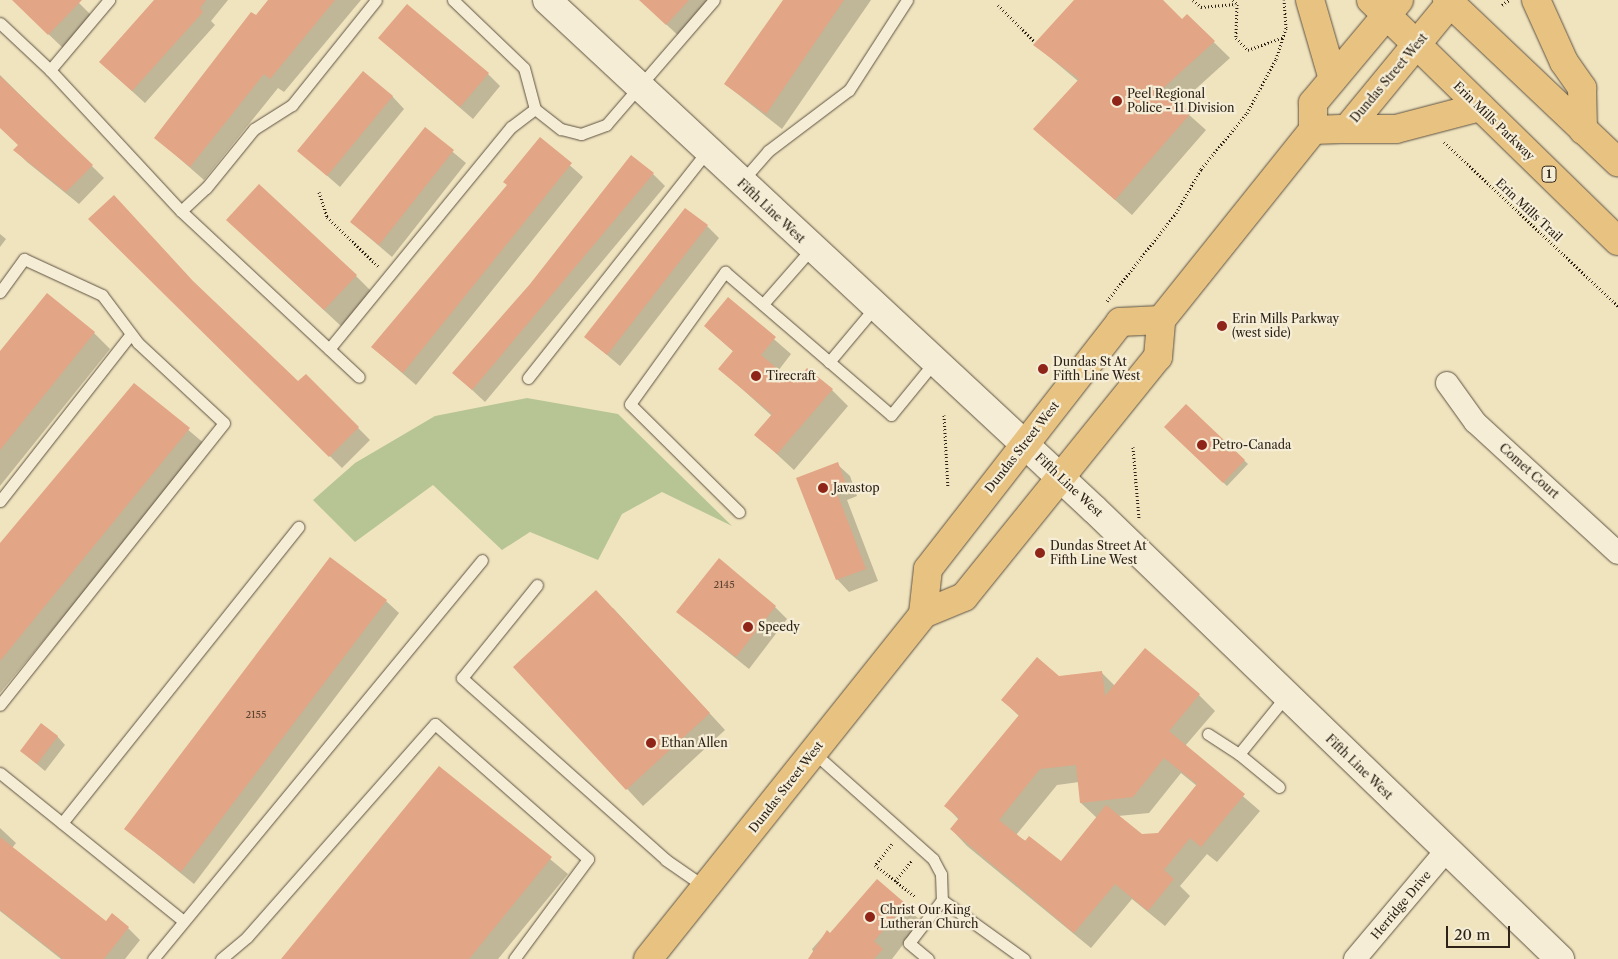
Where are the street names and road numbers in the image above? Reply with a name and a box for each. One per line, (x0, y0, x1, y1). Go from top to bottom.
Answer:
street label: Dundas Street West (1347, 30, 1431, 126)
street label: Erin Mills Parkway (1450, 79, 1538, 163)
road number: 1 (1542, 165, 1556, 182)
street label: Erin Mills Trail (1493, 175, 1565, 245)
street label: Fifth Line West (734, 176, 808, 246)
street label: Dundas Street West (982, 398, 1062, 496)
street label: Comet Court (1496, 440, 1562, 502)
street label: Fifth Line West (1032, 450, 1106, 520)
street label: Fifth Line West (1322, 731, 1396, 803)
street label: Dundas Street West (746, 738, 826, 836)
street label: Herridge Drive (1368, 868, 1434, 942)

